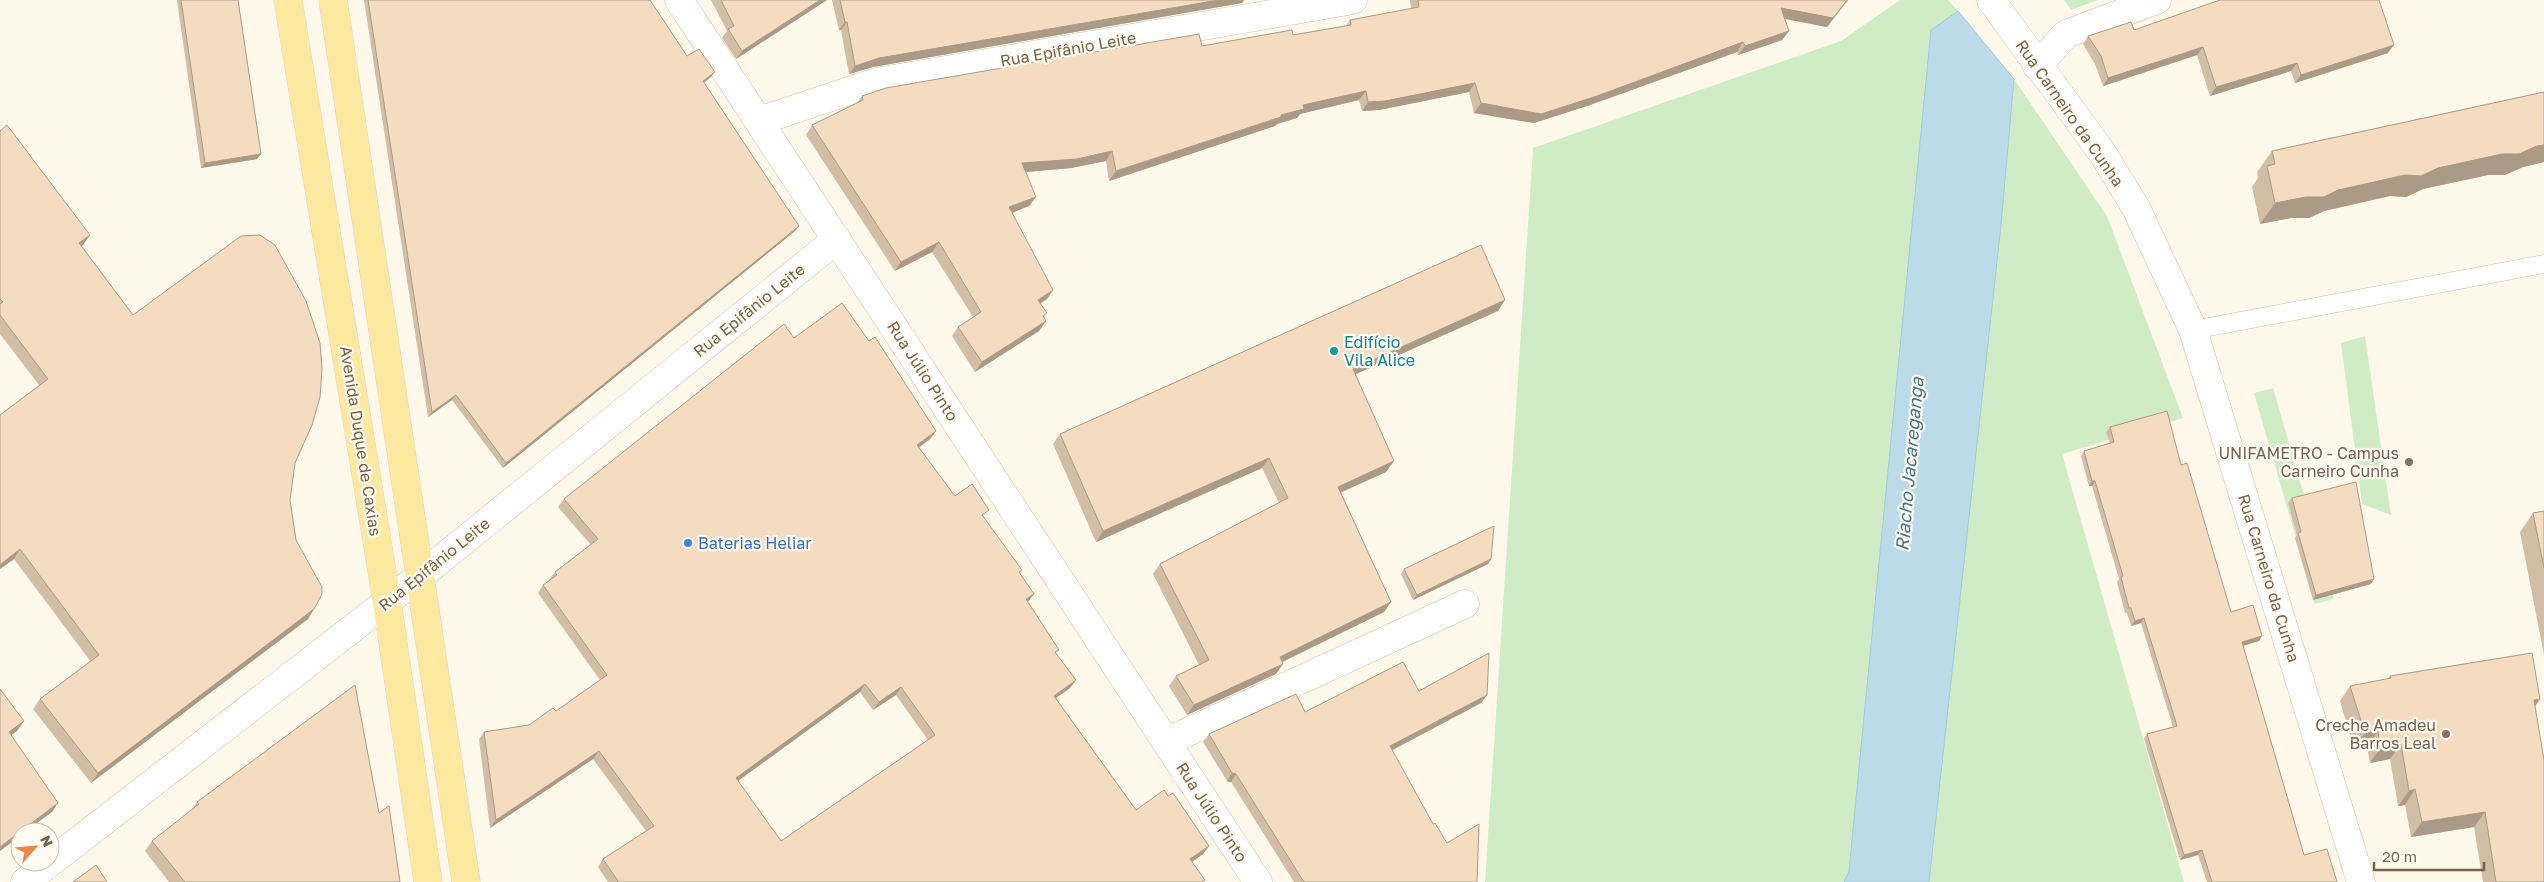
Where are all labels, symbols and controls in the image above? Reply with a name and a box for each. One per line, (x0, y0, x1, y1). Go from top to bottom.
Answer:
street label: Rua Epifânio Leite (998, 27, 1138, 71)
street label: Rua Carneiro da Cunha (2012, 36, 2128, 190)
street label: Rua Epifânio Leite (689, 259, 809, 361)
street label: Rua Júlio Pinto (883, 317, 963, 425)
place label: Edifício Vila Alice (1344, 332, 1415, 370)
street label: Avenida Duque de Caxias (336, 345, 386, 537)
marker: Edifício Vila Alice (1328, 345, 1340, 357)
water label: Riacho Jacareganga (1890, 375, 1928, 552)
place label: UNIFAMETRO - Campus Carneiro Cunha (2218, 443, 2399, 481)
marker: UNIFAMETRO - Campus Carneiro Cunha (2403, 456, 2415, 468)
street label: Rua Carneiro da Cunha (2234, 492, 2304, 664)
street label: Rua Epifânio Leite (374, 513, 494, 615)
place label: Baterias Heliar (698, 533, 811, 553)
marker: Baterias Heliar (682, 537, 694, 549)
place label: Creche Amadeu Barros Leal (2315, 715, 2436, 753)
marker: Creche Amadeu Barros Leal (2440, 728, 2452, 740)
street label: Rua Júlio Pinto (1172, 758, 1252, 866)
north arrow (10, 822, 60, 872)
text: N (37, 832, 57, 849)
scale bar (2374, 840, 2484, 872)
text: 20 m (2382, 847, 2417, 865)

